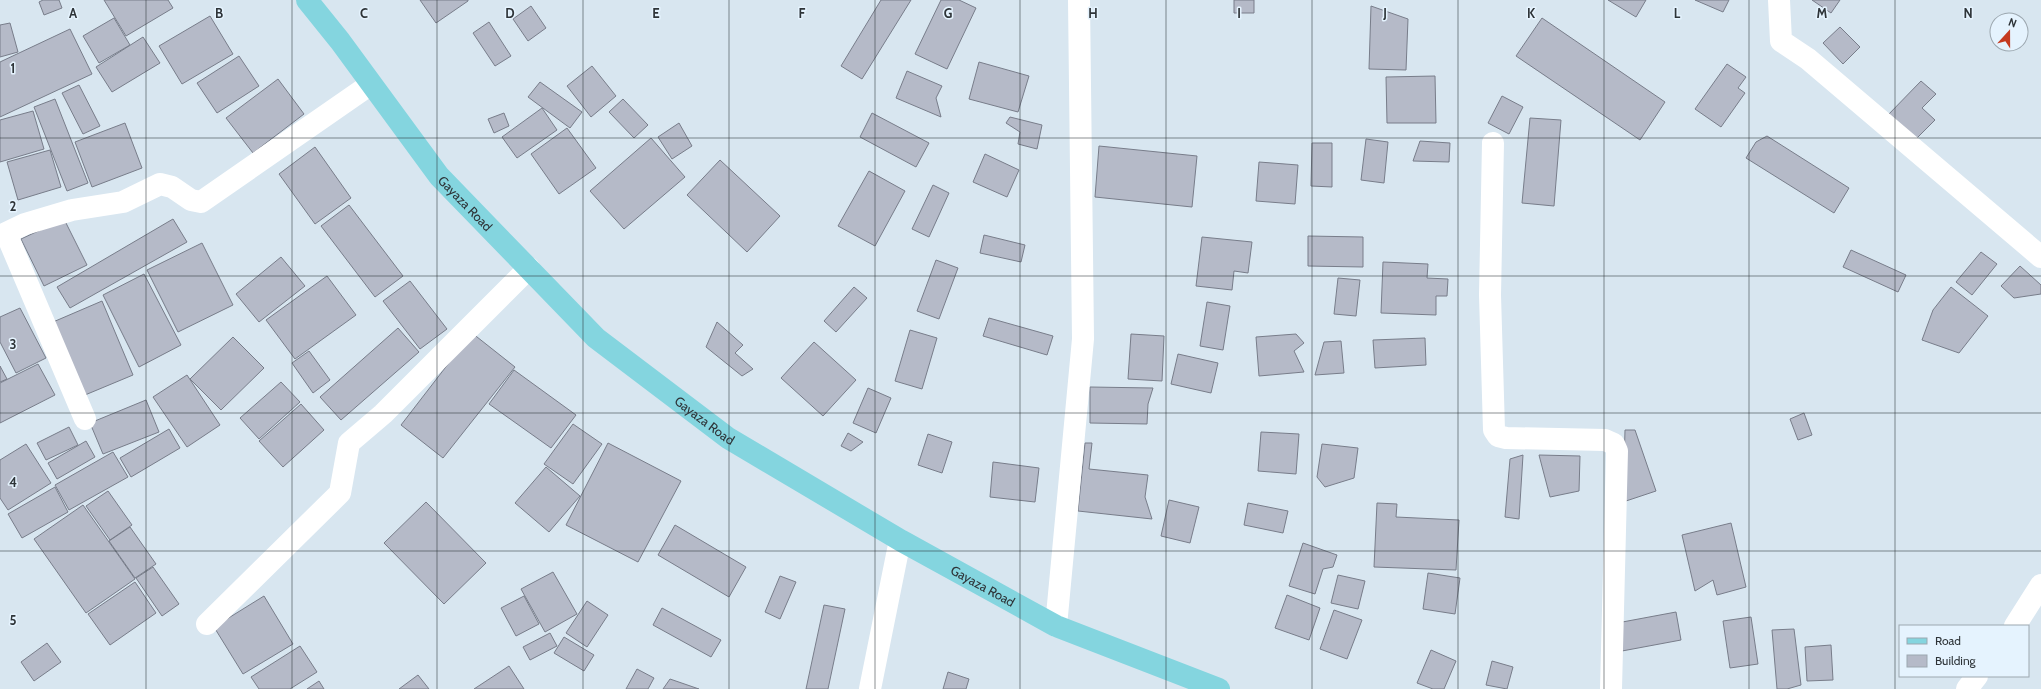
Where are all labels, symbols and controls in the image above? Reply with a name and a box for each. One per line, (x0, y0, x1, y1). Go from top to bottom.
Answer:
text: A (69, 5, 78, 21)
text: B (215, 5, 223, 21)
text: C (360, 5, 368, 21)
text: D (505, 5, 515, 21)
text: E (652, 5, 660, 21)
text: F (799, 5, 806, 21)
text: G (944, 5, 953, 21)
text: H (1088, 5, 1098, 21)
text: I (1237, 5, 1241, 21)
text: J (1382, 5, 1387, 21)
text: K (1527, 5, 1536, 21)
text: L (1674, 5, 1681, 21)
text: M (1817, 5, 1828, 21)
text: N (1963, 5, 1973, 21)
north arrow (1989, 12, 2029, 52)
text: N (2006, 15, 2019, 31)
text: 1 (11, 60, 15, 76)
street label: Gayaza Road (435, 172, 496, 234)
text: 2 (10, 198, 17, 214)
text: 3 (9, 336, 17, 352)
street label: Gayaza Road (672, 393, 737, 448)
text: 4 (9, 474, 17, 490)
street label: Gayaza Road (948, 562, 1018, 610)
text: 5 (10, 612, 17, 628)
legend (1899, 625, 2029, 677)
text: Road (1935, 633, 1961, 648)
text: Building (1935, 653, 1977, 668)

